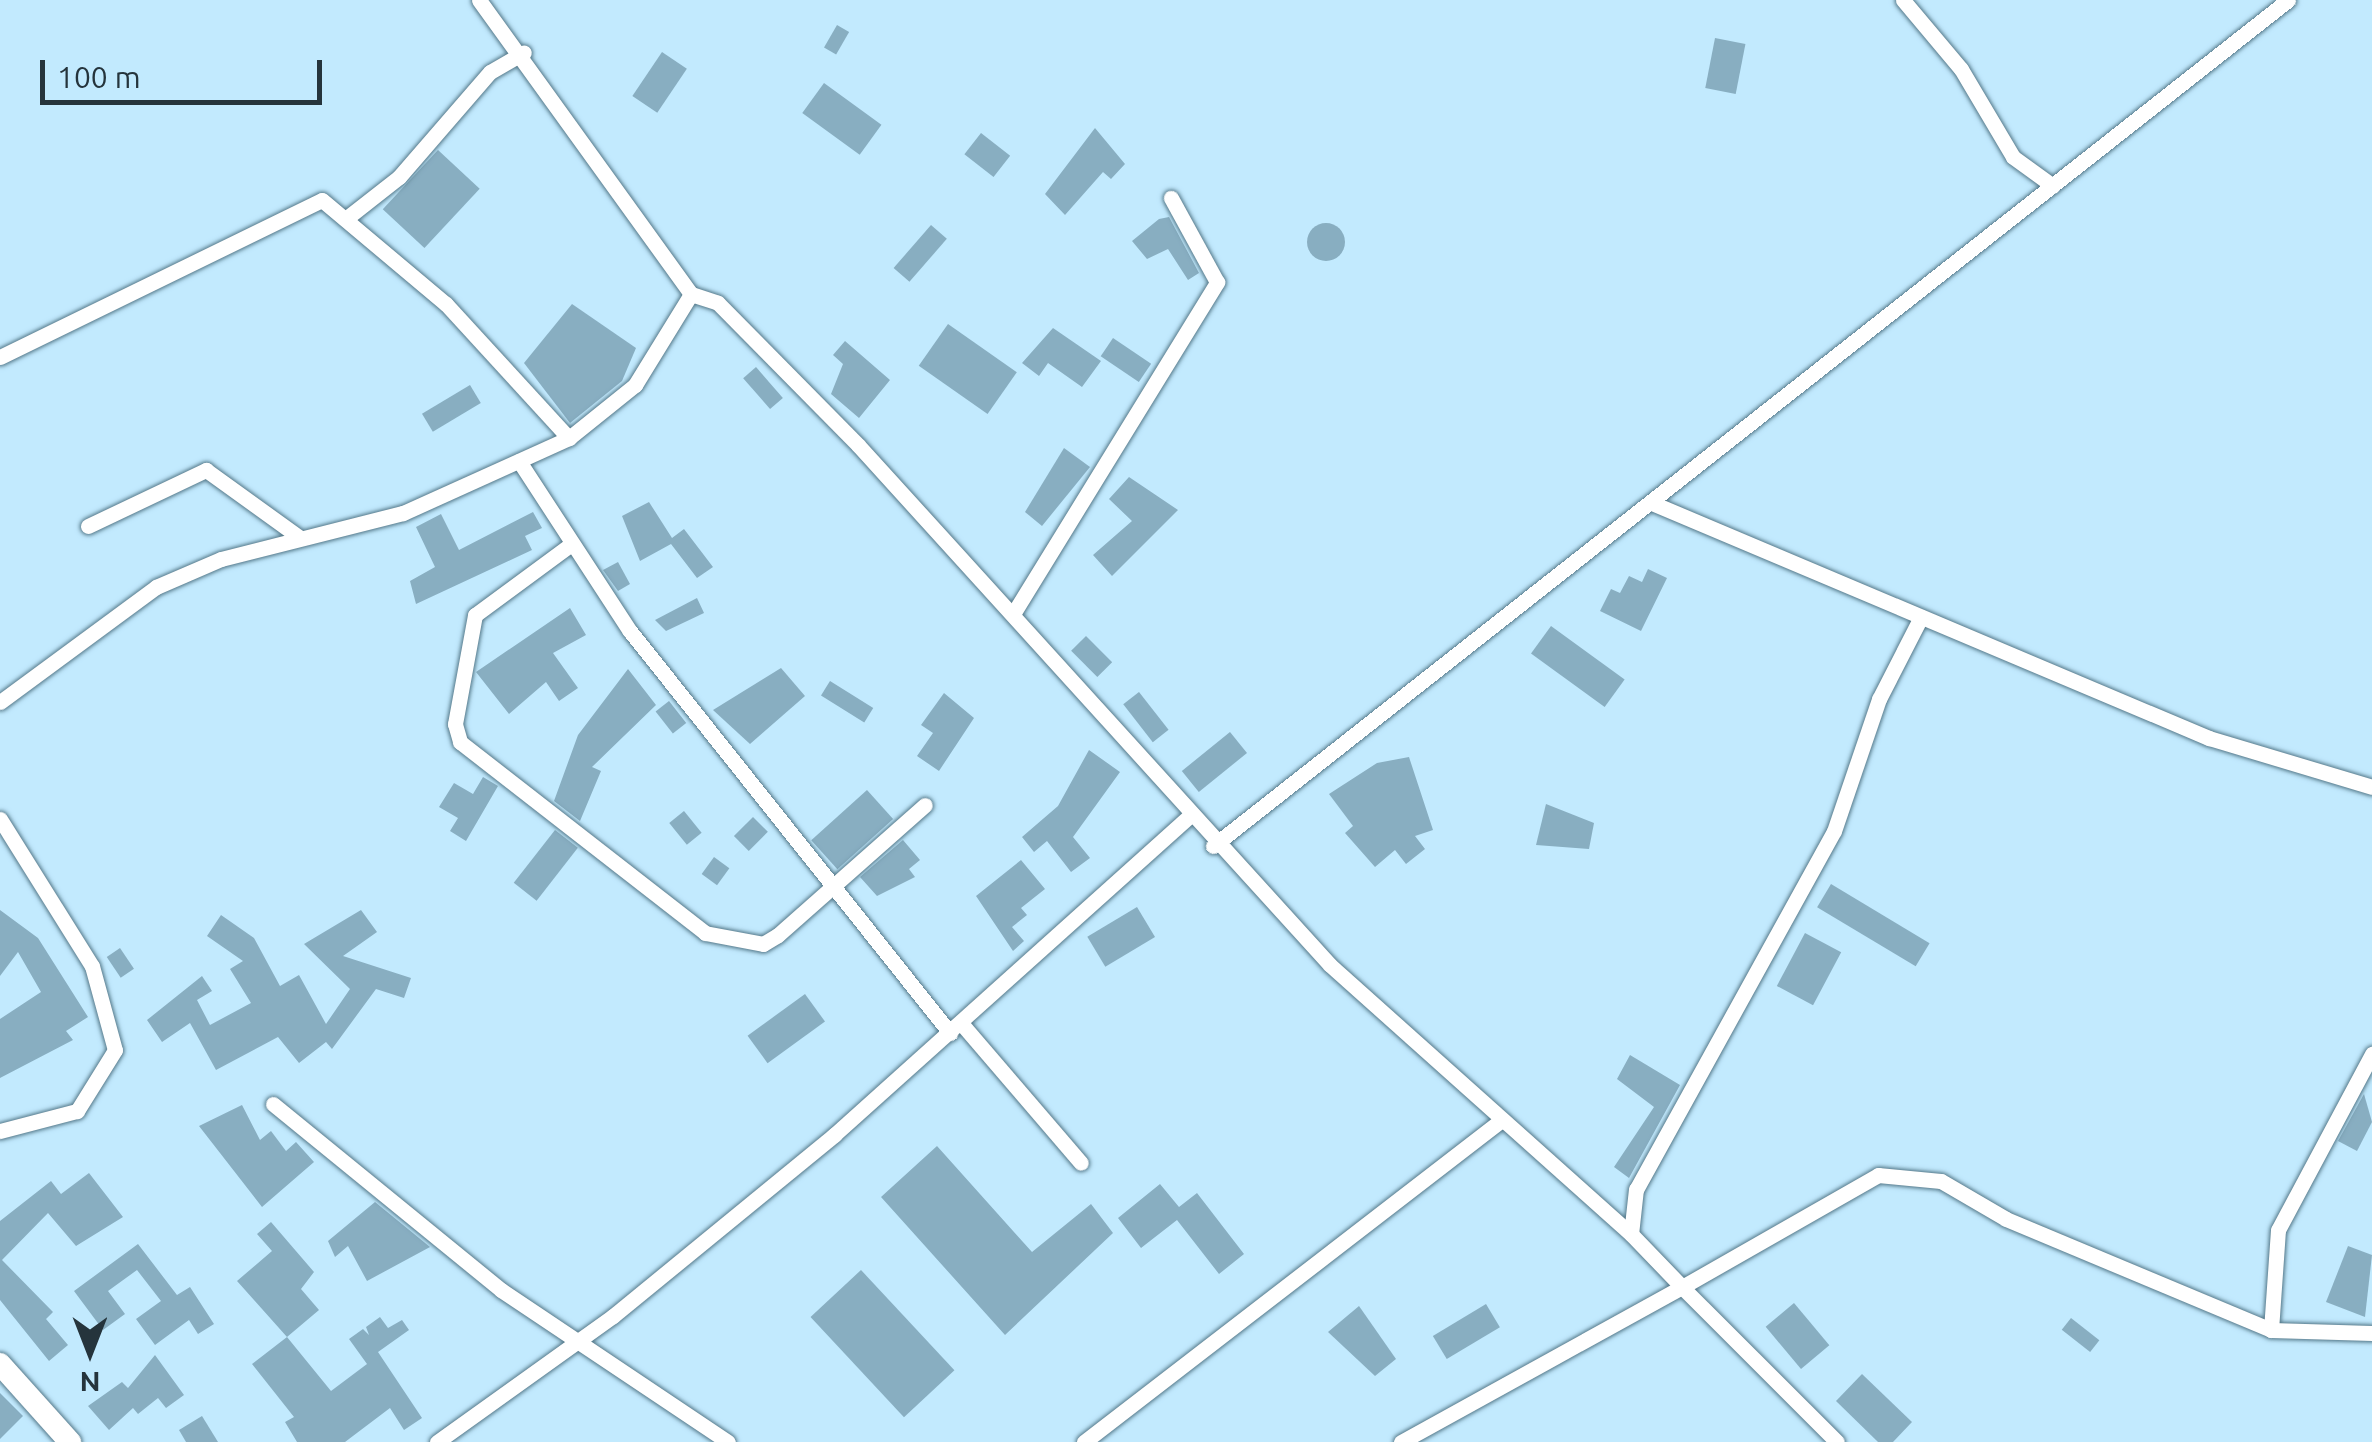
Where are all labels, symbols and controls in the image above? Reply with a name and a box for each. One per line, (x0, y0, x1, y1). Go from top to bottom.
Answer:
scale bar (45, 40, 328, 102)
text: 100 m (57, 60, 141, 94)
north arrow (40, 1302, 140, 1402)
text: N (80, 1367, 100, 1398)

